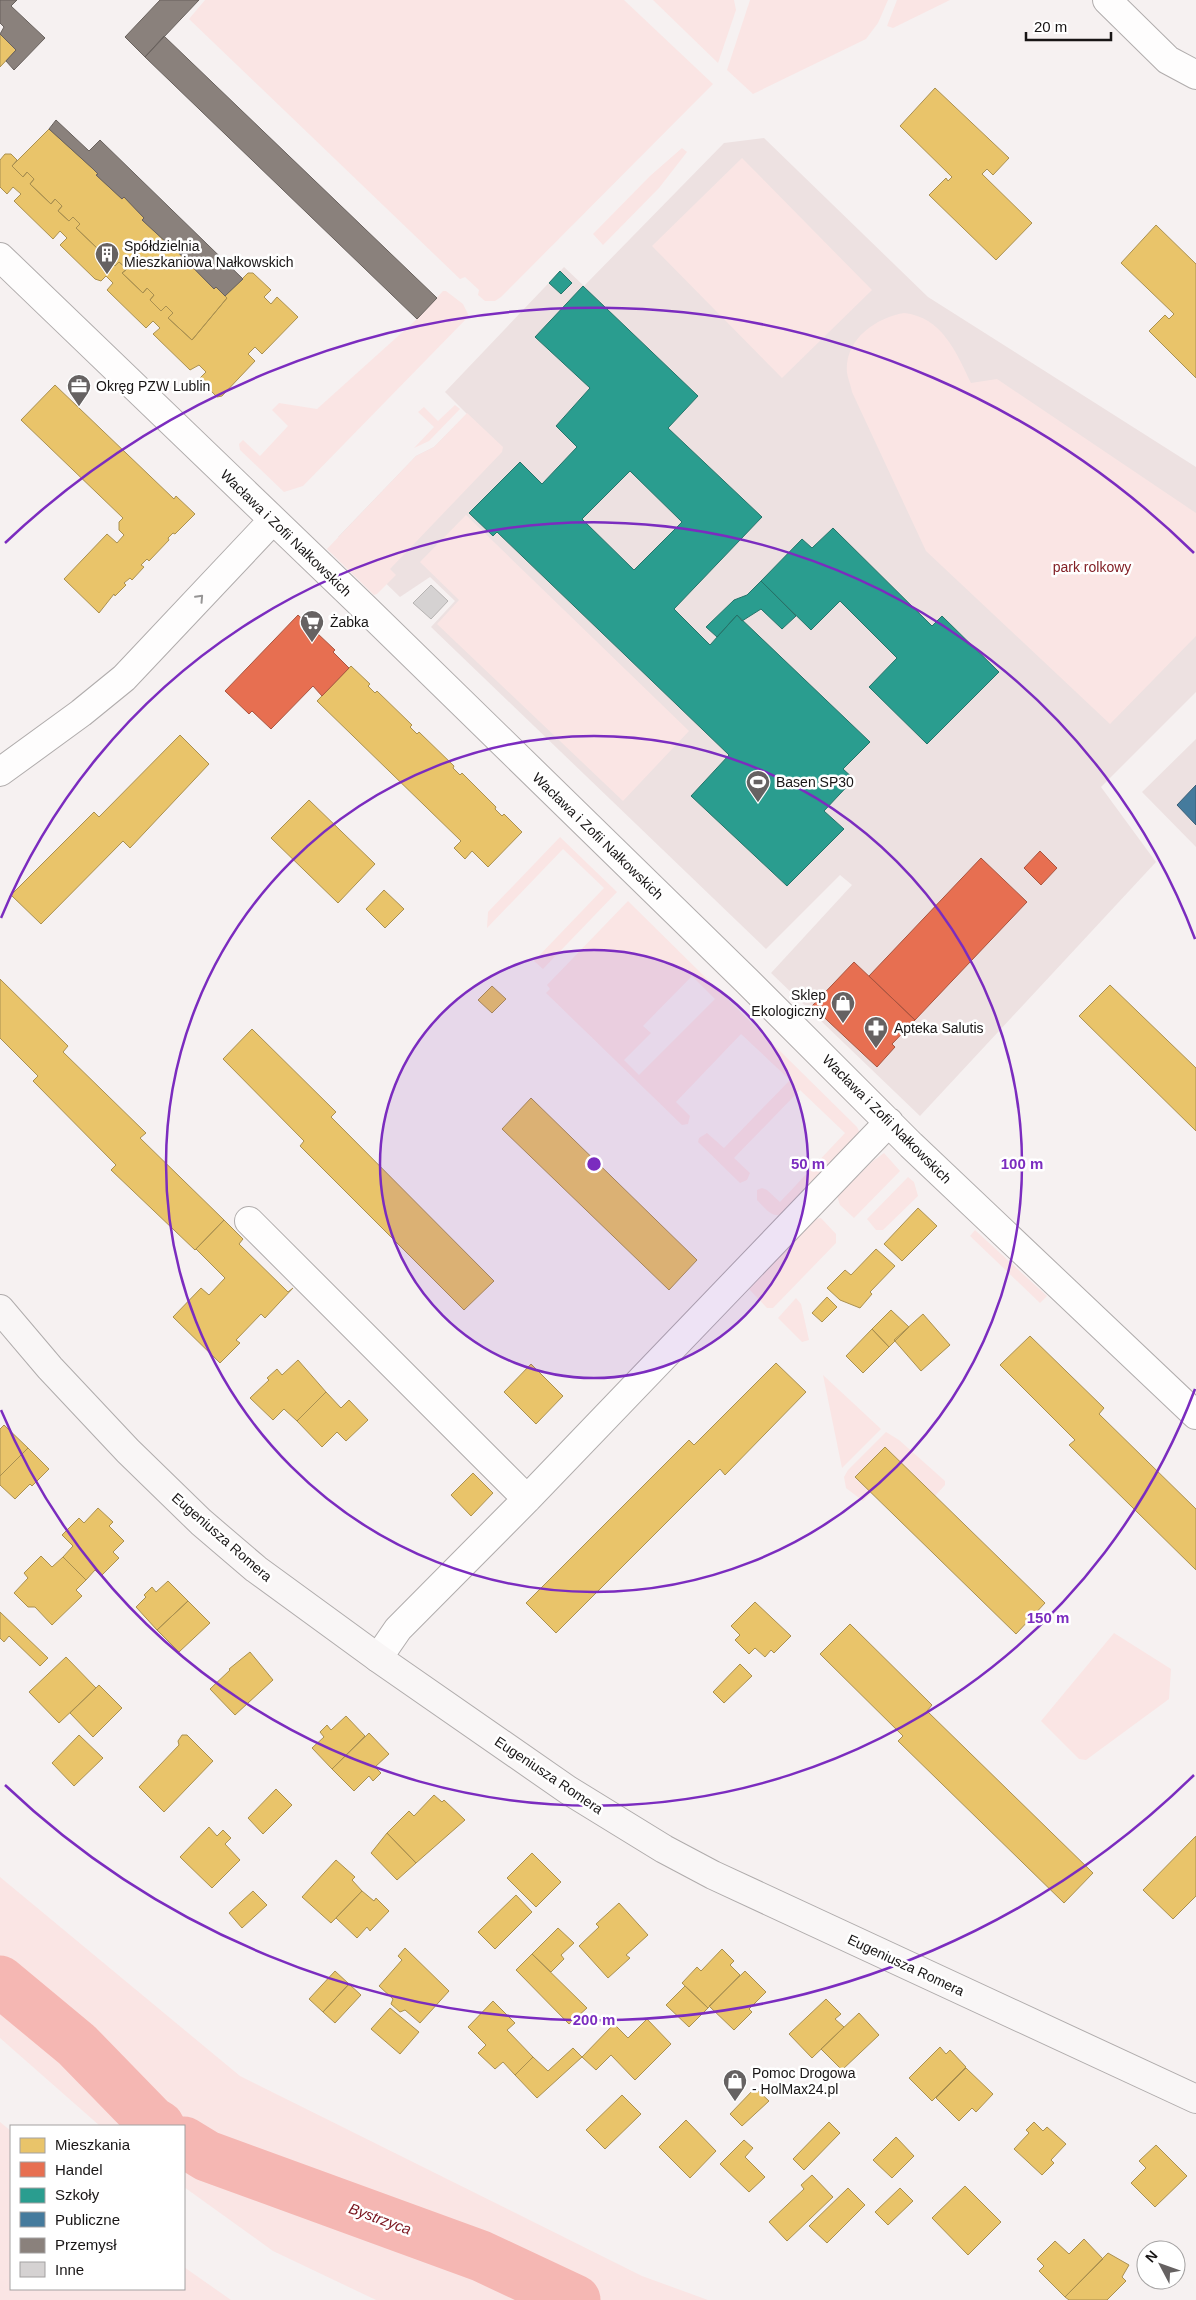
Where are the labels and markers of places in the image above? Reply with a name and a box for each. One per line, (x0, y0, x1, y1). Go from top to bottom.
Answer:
place label: Spółdzielnia Mieszkaniowa Nałkowskich (124, 238, 294, 270)
building icon: Spółdzielnia Mieszkaniowa Nałkowskich (94, 241, 120, 275)
office icon: Okręg PZW Lublin (66, 373, 92, 407)
place label: Okręg PZW Lublin (96, 378, 210, 394)
supermarket icon: Żabka (299, 609, 325, 643)
place label: Żabka (330, 613, 369, 630)
sports icon: Basen SP30 (745, 769, 771, 803)
place label: Basen SP30 (776, 774, 854, 790)
place label: Sklep Ekologiczny (751, 987, 826, 1019)
shop icon: Sklep Ekologiczny (830, 990, 856, 1024)
pharmacy icon: Apteka Salutis (863, 1015, 889, 1049)
place label: Apteka Salutis (894, 1020, 984, 1036)
centre of rings (585, 1155, 603, 1173)
place label: Pomoc Drogowa - HolMax24.pl (752, 2065, 856, 2097)
shop icon: Pomoc Drogowa - HolMax24.pl (722, 2068, 748, 2102)

